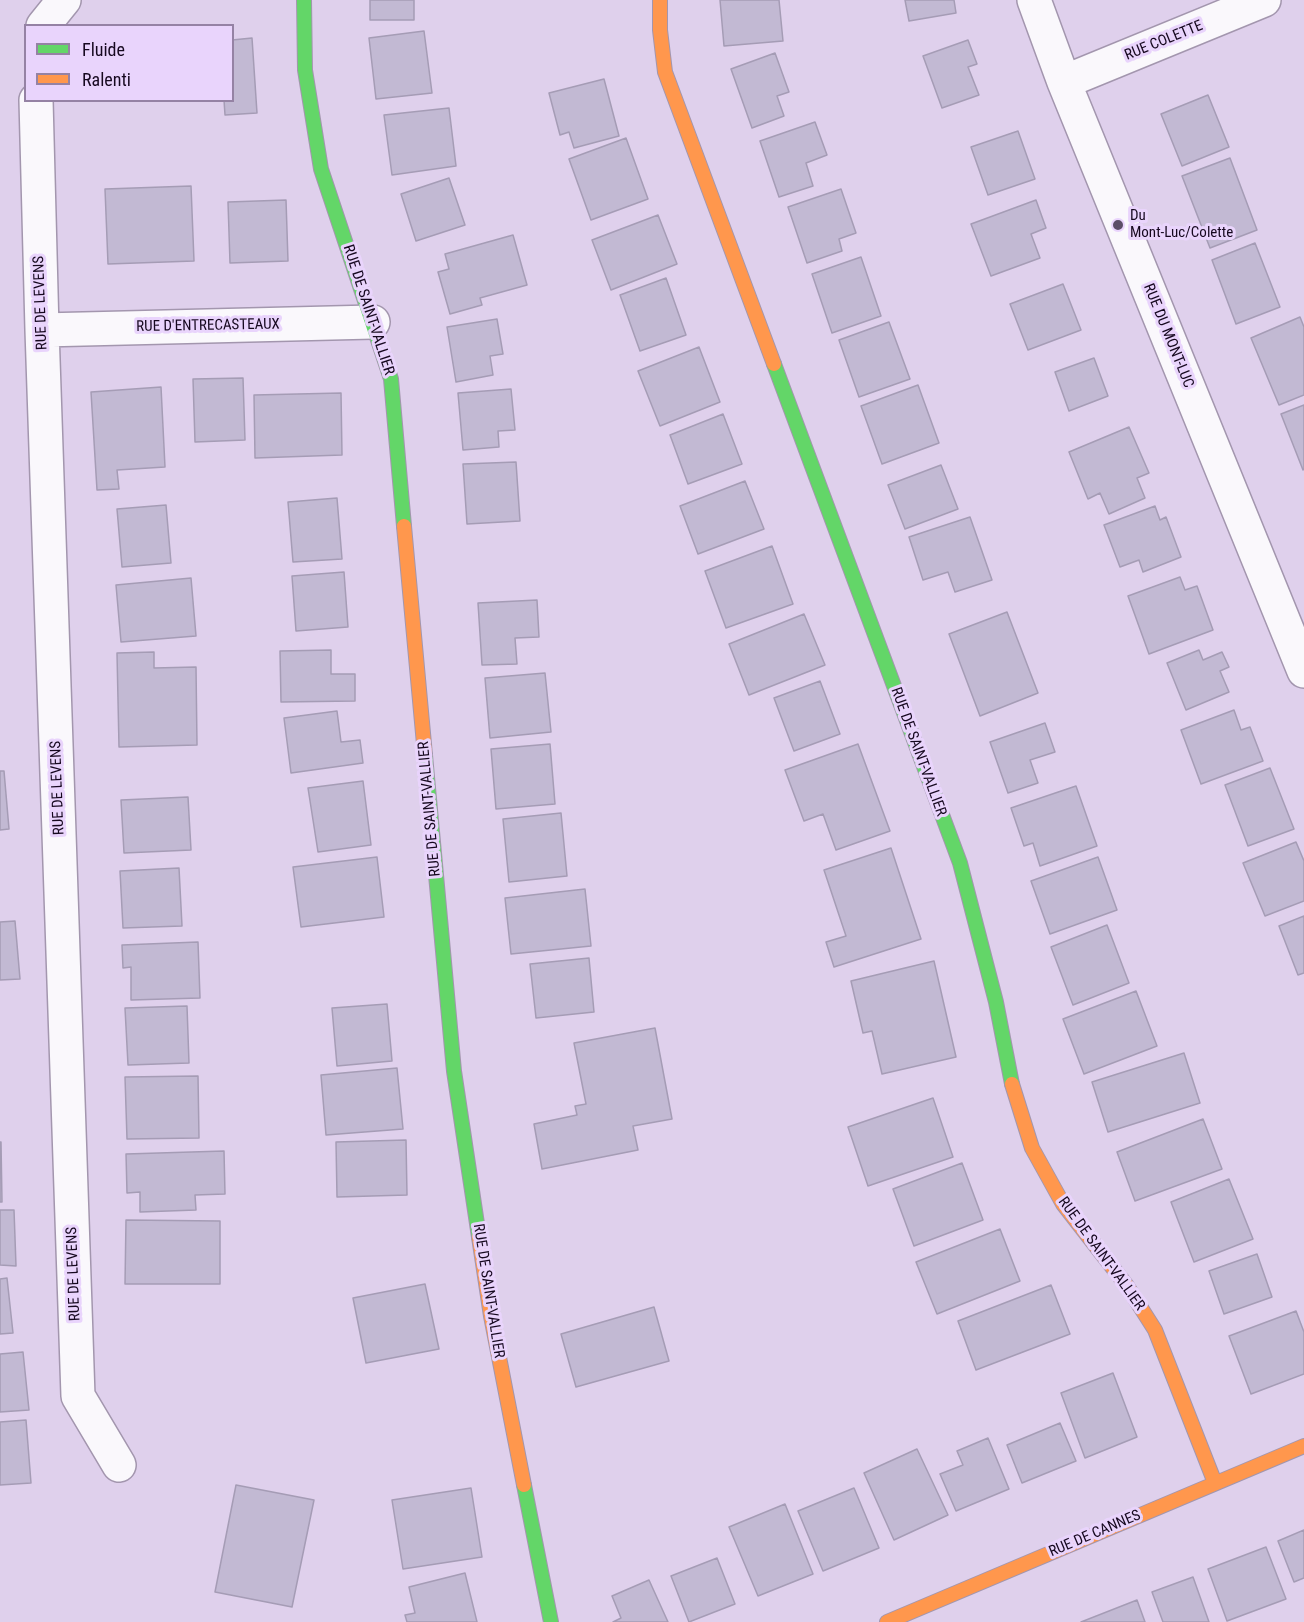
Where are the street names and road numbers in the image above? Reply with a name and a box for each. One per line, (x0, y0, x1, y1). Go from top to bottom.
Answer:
street label: RUE COLETTE (1122, 17, 1206, 65)
street label: RUE DE SAINT-VALLIER (338, 243, 398, 377)
street label: RUE DE LEVENS (30, 256, 52, 350)
street label: RUE DU MONT-LUC (1139, 281, 1197, 391)
street label: RUE D'ENTRECASTEAUX (136, 316, 280, 336)
street label: RUE DE SAINT-VALLIER (886, 685, 950, 819)
street label: RUE DE LEVENS (47, 741, 69, 835)
street label: RUE DE SAINT-VALLIER (415, 741, 445, 877)
street label: RUE DE SAINT-VALLIER (1054, 1194, 1148, 1314)
street label: RUE DE SAINT-VALLIER (468, 1223, 508, 1359)
street label: RUE DE LEVENS (63, 1227, 85, 1321)
street label: RUE DE CANNES (1047, 1507, 1143, 1561)

